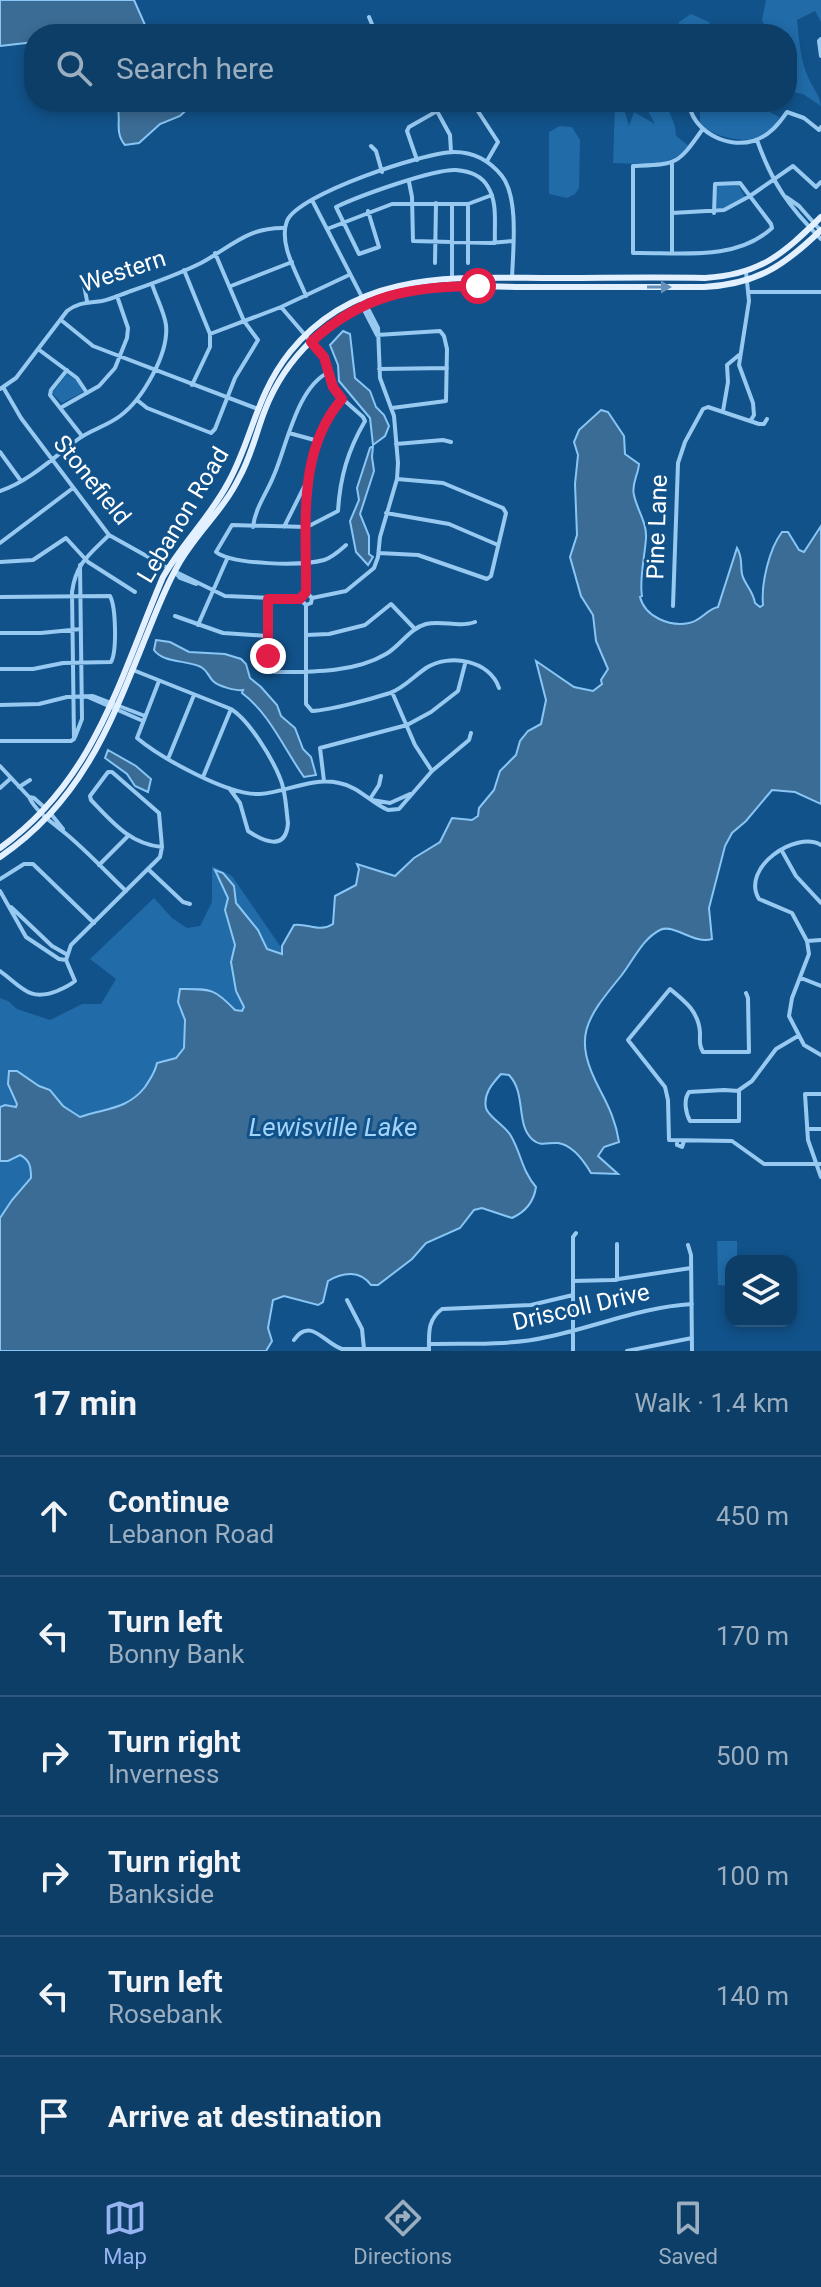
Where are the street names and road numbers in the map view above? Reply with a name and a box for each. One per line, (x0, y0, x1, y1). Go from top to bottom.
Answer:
street label: Western (77, 244, 169, 298)
street label: Stonefield (47, 430, 137, 530)
street label: Lebanon Road (131, 442, 235, 588)
street label: Pine Lane (641, 474, 673, 580)
street label: Driscoll Drive (510, 1278, 652, 1336)

